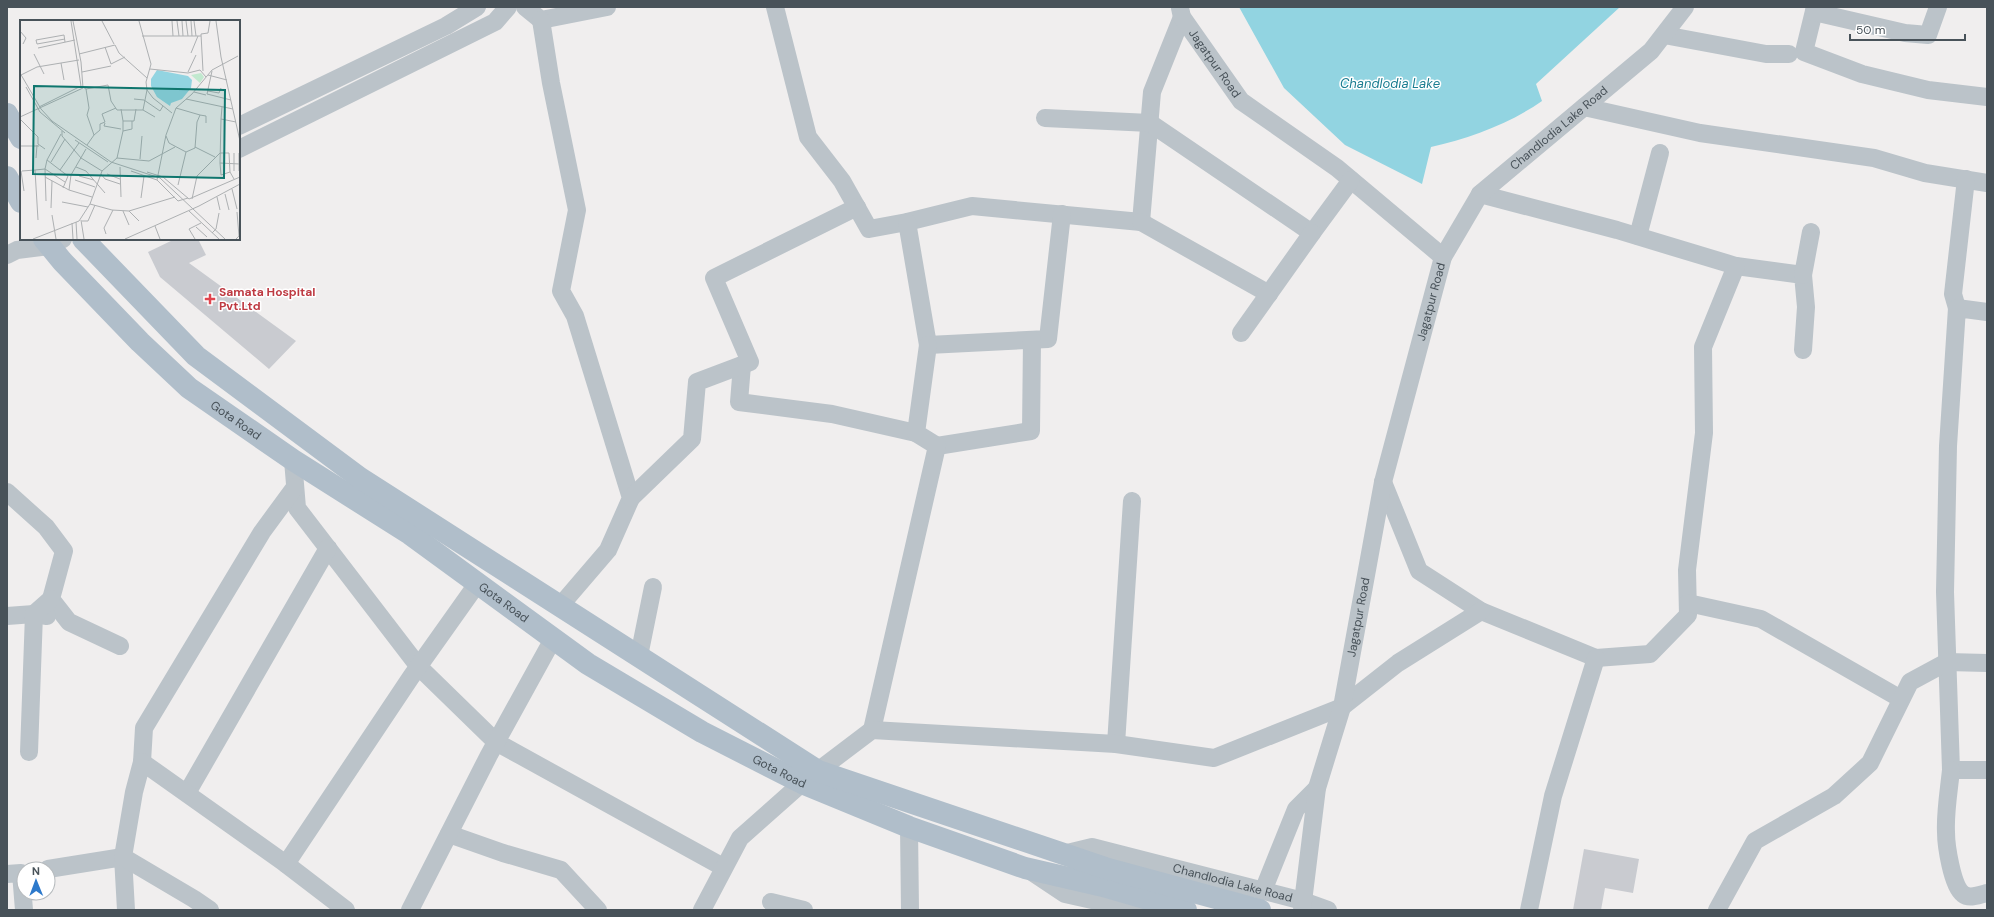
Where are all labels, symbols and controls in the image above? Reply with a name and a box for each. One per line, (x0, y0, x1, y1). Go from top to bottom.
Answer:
scale bar (1850, 16, 1965, 42)
inset map (20, 20, 240, 240)
text: 50 m (1856, 22, 1885, 38)
street label: Jagatpur Road (1185, 26, 1244, 101)
water label: Chandlodia Lake (1340, 75, 1440, 92)
street label: Chandlodia Lake Road (1506, 83, 1611, 174)
street label: Jagatpur Road (1413, 261, 1449, 343)
place label: Samata Hospital Pvt.Ltd (219, 284, 315, 314)
marker: Samata Hospital Pvt.Ltd (204, 293, 216, 305)
street label: Gota Road (207, 397, 264, 444)
street label: Jagatpur Road (1343, 576, 1373, 658)
street label: Gota Road (475, 579, 532, 626)
street label: Gota Road (750, 751, 809, 792)
street label: Chandlodia Lake Road (1171, 860, 1294, 906)
north arrow (16, 861, 56, 901)
text: N (32, 864, 40, 878)

